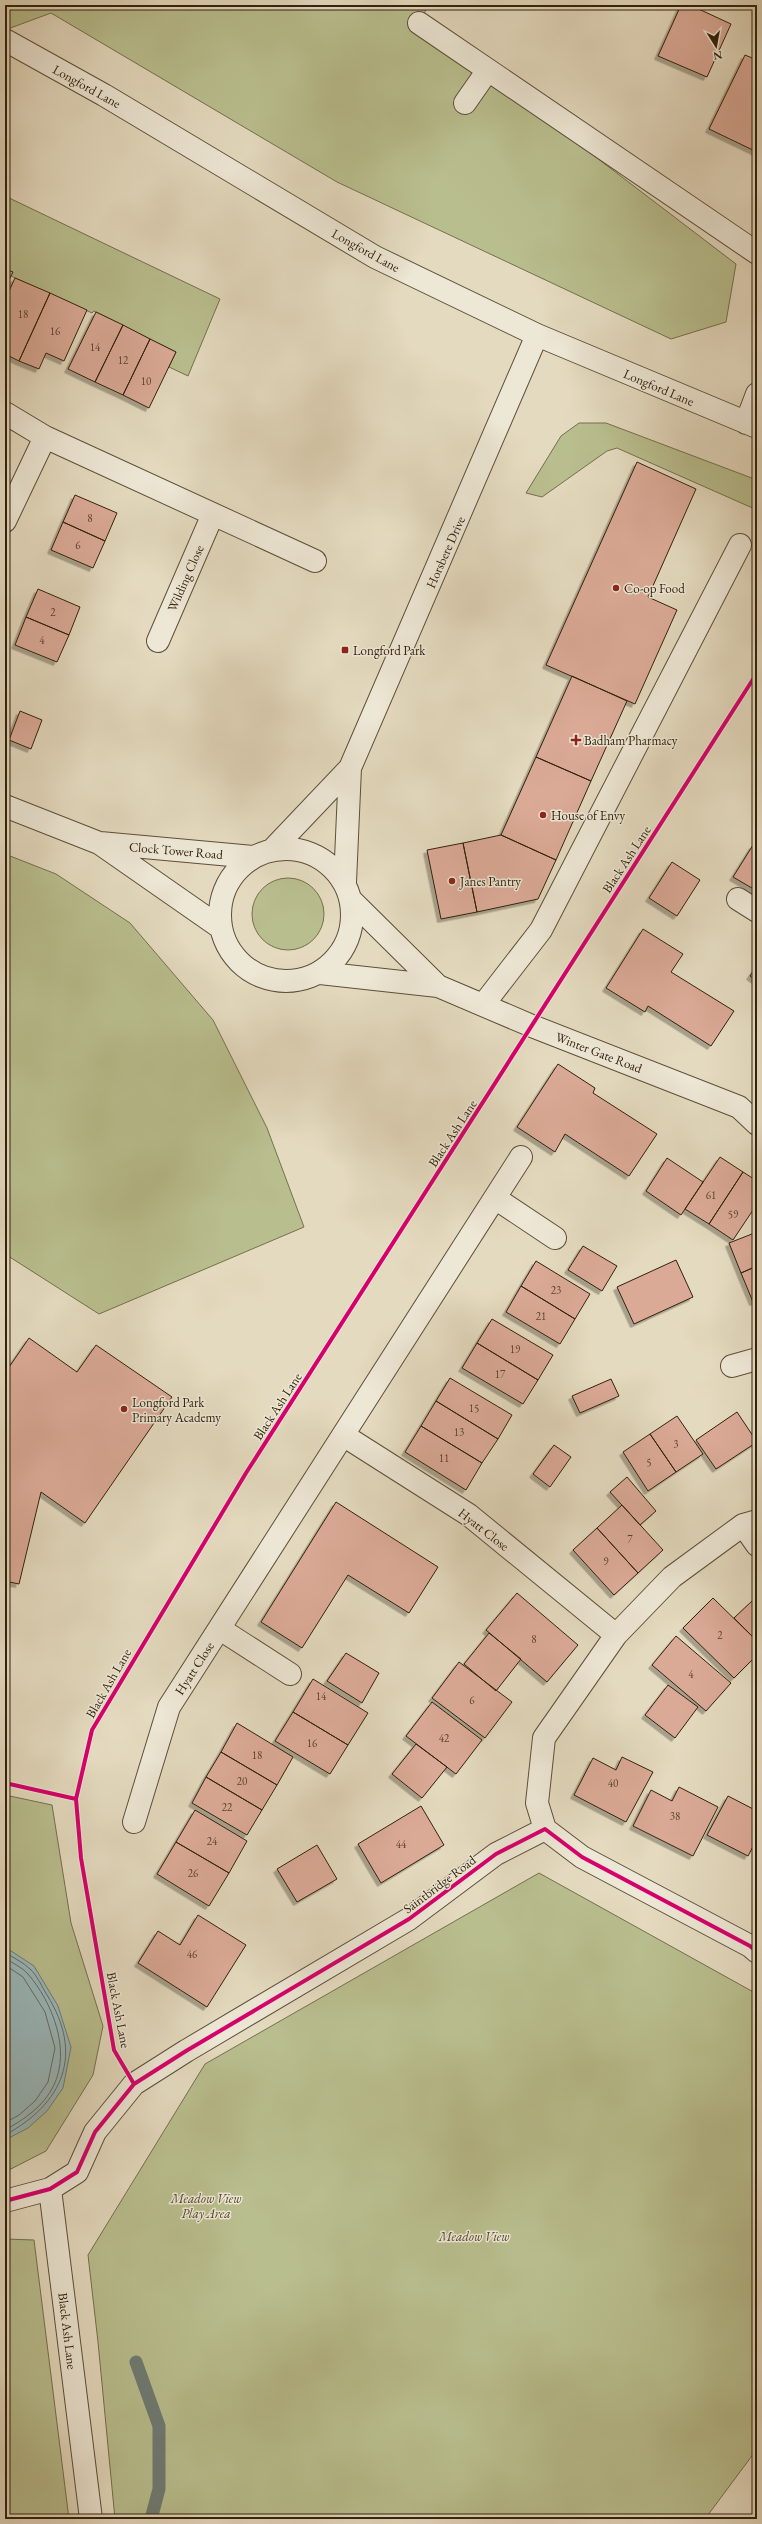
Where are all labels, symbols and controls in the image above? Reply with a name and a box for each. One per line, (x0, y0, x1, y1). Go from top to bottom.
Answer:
north arrow (696, 26, 736, 66)
text: N (712, 48, 724, 64)
street label: Longford Lane (50, 61, 124, 112)
street label: Longford Lane (329, 225, 403, 276)
house number: 18 (18, 307, 28, 321)
house number: 16 (50, 324, 61, 338)
house number: 14 (90, 340, 101, 354)
house number: 12 (118, 353, 129, 367)
street label: Longford Lane (621, 365, 697, 410)
house number: 10 (141, 374, 151, 388)
house number: 8 (87, 511, 93, 525)
street label: Horsbere Drive (422, 514, 469, 591)
house number: 6 (75, 538, 81, 552)
street label: Wilding Close (163, 542, 208, 614)
place label: Co-op Food (624, 580, 685, 597)
marker: Co-op Food (611, 583, 621, 593)
house number: 2 (50, 605, 56, 619)
house number: 4 (39, 633, 45, 647)
place label: Longford Park (353, 642, 426, 659)
marker: Longford Park (340, 645, 350, 655)
place label: Badham Pharmacy (584, 732, 678, 749)
marker: Badham Pharmacy (571, 735, 581, 745)
place label: House of Envy (551, 807, 625, 824)
marker: House of Envy (538, 810, 548, 820)
street label: Black Ash Lane (598, 822, 655, 896)
street label: Clock Tower Road (128, 838, 224, 863)
place label: Janes Pantry (459, 873, 521, 890)
marker: Janes Pantry (447, 876, 457, 886)
street label: Winter Gate Road (553, 1028, 645, 1077)
street label: Black Ash Lane (424, 1096, 481, 1170)
house number: 61 (706, 1188, 716, 1202)
house number: 59 (728, 1207, 739, 1221)
house number: 23 (551, 1283, 561, 1297)
house number: 21 (536, 1309, 546, 1323)
house number: 19 (510, 1342, 521, 1356)
house number: 17 (495, 1367, 506, 1381)
street label: Black Ash Lane (249, 1369, 306, 1443)
place label: Longford Park Primary Academy (132, 1394, 221, 1426)
house number: 15 (469, 1401, 479, 1415)
marker: Longford Park Primary Academy (119, 1404, 129, 1414)
house number: 13 (454, 1425, 464, 1439)
house number: 3 (673, 1437, 679, 1451)
house number: 11 (439, 1451, 449, 1465)
house number: 5 (646, 1455, 652, 1469)
street label: Hyatt Close (455, 1504, 513, 1555)
house number: 7 (627, 1532, 633, 1546)
house number: 9 (603, 1554, 609, 1568)
house number: 2 (717, 1628, 723, 1642)
house number: 8 (531, 1632, 537, 1646)
street label: Hyatt Close (171, 1638, 218, 1698)
street label: Black Ash Lane (82, 1646, 135, 1721)
house number: 4 (688, 1667, 694, 1681)
house number: 14 (316, 1689, 327, 1703)
house number: 6 (469, 1693, 475, 1707)
house number: 42 (439, 1731, 450, 1745)
house number: 16 (307, 1736, 318, 1750)
house number: 18 (252, 1748, 262, 1762)
house number: 20 (237, 1774, 247, 1788)
house number: 40 (608, 1776, 618, 1790)
house number: 22 (222, 1800, 233, 1814)
house number: 38 (670, 1809, 680, 1823)
house number: 24 (207, 1834, 218, 1848)
house number: 44 (396, 1837, 407, 1851)
street label: Saintbridge Road (400, 1851, 479, 1917)
house number: 26 (188, 1866, 199, 1880)
house number: 46 (187, 1947, 198, 1961)
street label: Black Ash Lane (103, 1971, 134, 2050)
park label: Meadow View Play Area (170, 2190, 241, 2222)
park label: Meadow View (438, 2228, 509, 2245)
street label: Black Ash Lane (54, 2292, 81, 2370)

